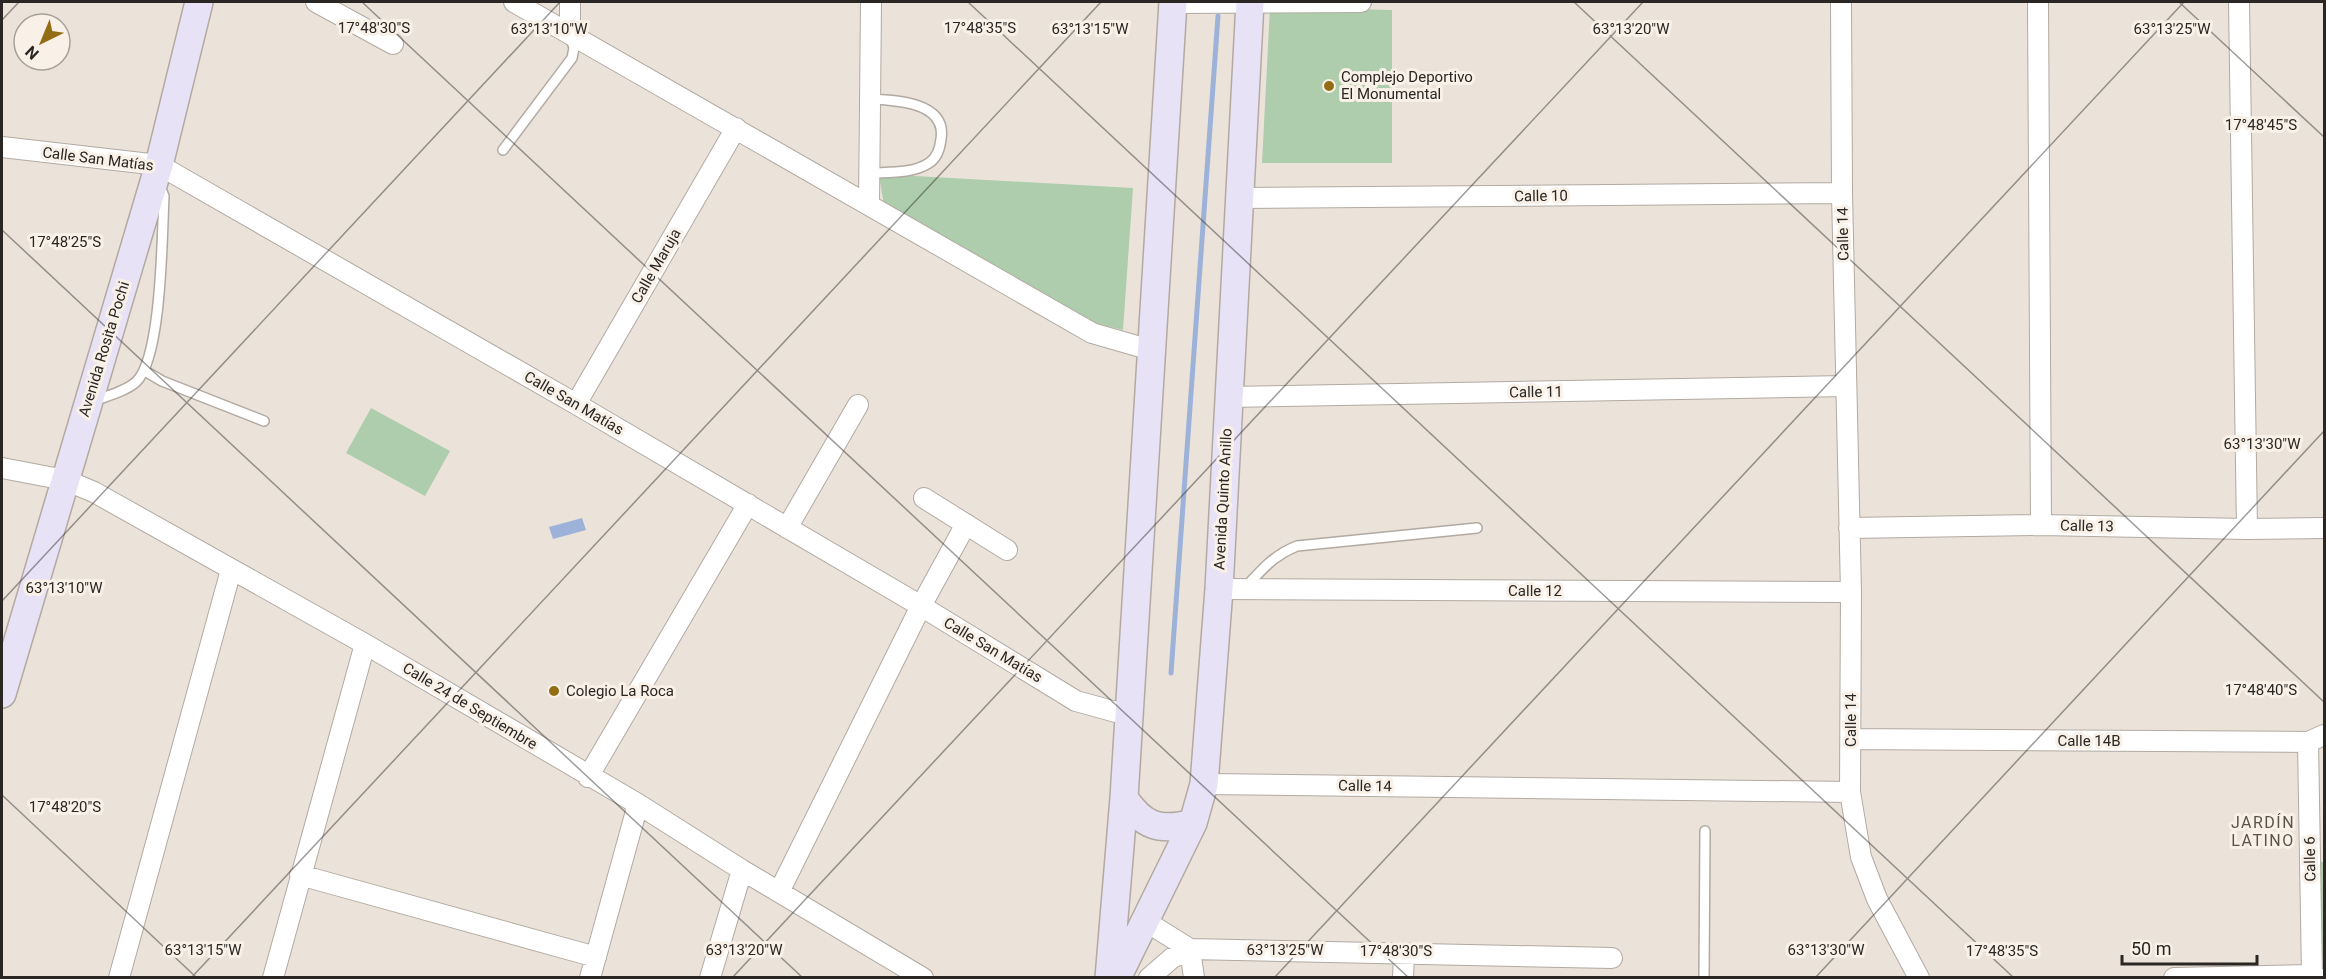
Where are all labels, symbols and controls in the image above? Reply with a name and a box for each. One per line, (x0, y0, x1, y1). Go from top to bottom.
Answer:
north arrow (12, 12, 72, 72)
text: 17°48'30"S (338, 19, 410, 37)
text: 17°48'35"S (944, 19, 1016, 37)
text: 63°13'10"W (511, 20, 587, 38)
text: 63°13'15"W (1052, 20, 1128, 38)
text: 63°13'20"W (1593, 20, 1669, 38)
text: 63°13'25"W (2134, 20, 2210, 38)
text: N (22, 42, 43, 63)
place label: Complejo Deportivo El Monumental (1341, 68, 1473, 103)
marker: Complejo Deportivo El Monumental (1322, 79, 1336, 93)
text: 17°48'45"S (2225, 116, 2297, 134)
street label: Calle San Matías (41, 143, 155, 175)
street label: Calle 10 (1514, 187, 1568, 205)
street label: Calle 14 (1834, 206, 1852, 261)
street label: Calle Maruja (627, 225, 685, 307)
text: 17°48'25"S (29, 233, 101, 251)
street label: Avenida Rosita Pochi (75, 279, 133, 419)
street label: Calle San Matías (521, 367, 627, 439)
street label: Calle 11 (1509, 383, 1563, 401)
street label: Avenida Quinto Anillo (1210, 428, 1236, 570)
text: 63°13'30"W (2224, 435, 2300, 453)
street label: Calle 13 (2060, 517, 2114, 535)
text: 63°13'10"W (26, 579, 102, 597)
street label: Calle 12 (1508, 582, 1562, 600)
street label: Calle San Matías (940, 614, 1046, 686)
street label: Calle 24 de Septiembre (399, 659, 541, 753)
text: 17°48'40"S (2225, 681, 2297, 699)
place label: Colegio La Roca (566, 682, 674, 700)
marker: Colegio La Roca (547, 684, 561, 698)
street label: Calle 14 (1842, 693, 1860, 747)
street label: Calle 14B (2057, 732, 2121, 750)
street label: Calle 14 (1338, 777, 1393, 795)
text: 17°48'20"S (29, 798, 101, 816)
district label: JARDÍN LATINO (2231, 813, 2295, 850)
street label: Calle 6 (2301, 836, 2319, 882)
scale bar (2122, 928, 2257, 966)
text: 50 m (2131, 938, 2171, 959)
text: 63°13'15"W (165, 941, 241, 959)
text: 63°13'20"W (706, 941, 782, 959)
text: 63°13'25"W (1247, 941, 1323, 959)
text: 63°13'30"W (1788, 941, 1864, 959)
text: 17°48'30"S (1360, 942, 1432, 960)
text: 17°48'35"S (1966, 942, 2038, 960)

